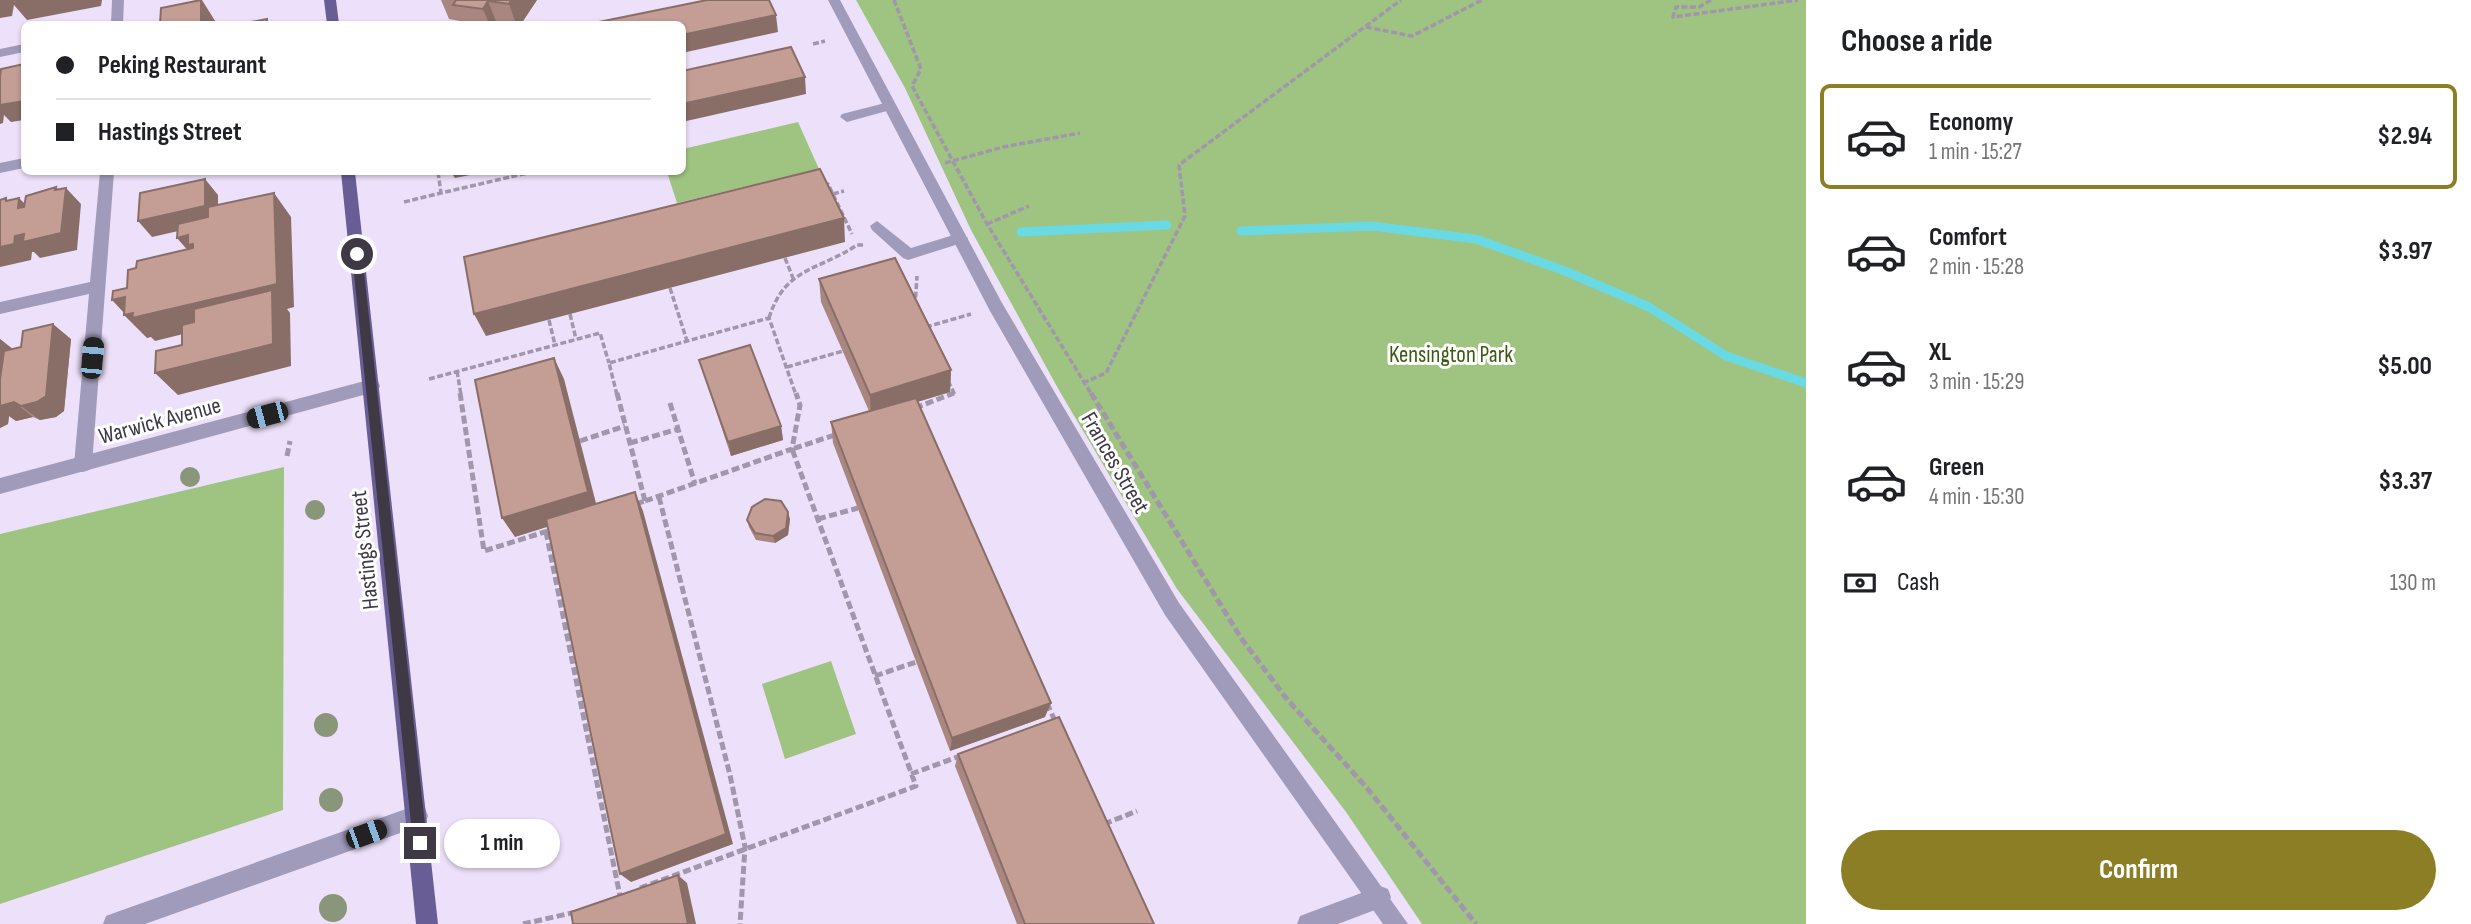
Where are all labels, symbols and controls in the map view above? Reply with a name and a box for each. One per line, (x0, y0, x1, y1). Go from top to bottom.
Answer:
text: Choose a ride (1841, 22, 1993, 61)
text: Peking Restaurant (98, 50, 266, 81)
icon: car (1845, 105, 1908, 168)
text: Economy (1929, 107, 2013, 138)
text: Hastings Street (98, 117, 242, 148)
text: $2.94 (2377, 121, 2432, 152)
text: 1 min · 15:27 (1929, 138, 2022, 166)
icon: car (1845, 220, 1908, 283)
text: Comfort (1929, 222, 2007, 253)
text: $3.97 (2378, 236, 2432, 267)
route start (341, 238, 373, 270)
text: 2 min · 15:28 (1929, 253, 2024, 281)
icon: car (1845, 335, 1908, 398)
car (80, 336, 105, 380)
text: XL (1929, 337, 1951, 368)
park label: Kensington Park (1389, 341, 1513, 369)
text: $5.00 (2377, 351, 2432, 382)
text: 3 min · 15:29 (1929, 368, 2024, 396)
street label: Warwick Avenue (96, 391, 224, 451)
car (244, 399, 291, 431)
street label: Frances Street (1075, 407, 1155, 519)
icon: car (1845, 450, 1908, 513)
text: Green (1929, 452, 1984, 483)
text: $3.37 (2378, 466, 2432, 497)
text: 4 min · 15:30 (1929, 483, 2025, 511)
street label: Hastings Street (345, 489, 385, 611)
icon: cash (1841, 564, 1879, 602)
text: Cash (1897, 567, 1940, 598)
text: 130 m (2390, 569, 2436, 597)
car (343, 817, 390, 851)
callout: 1 min (444, 818, 560, 868)
route end (404, 827, 436, 859)
text: 1 min (481, 829, 523, 857)
button: Confirm (1841, 830, 2436, 910)

